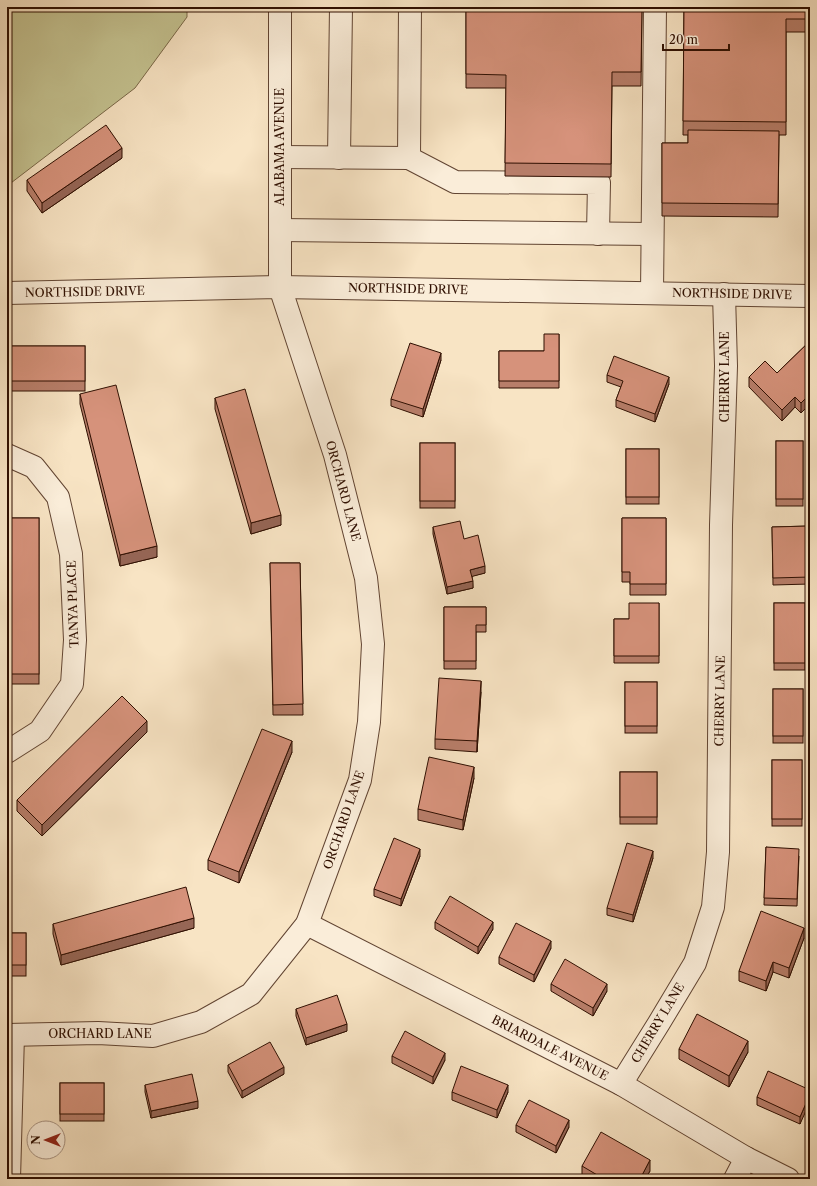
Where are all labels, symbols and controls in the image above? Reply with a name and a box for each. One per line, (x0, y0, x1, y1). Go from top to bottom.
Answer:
scale bar (663, 26, 729, 52)
text: 20 m (669, 32, 698, 47)
street label: ALABAMA AVENUE (272, 88, 287, 207)
street label: NORTHSIDE DRIVE (348, 280, 468, 297)
street label: NORTHSIDE DRIVE (25, 283, 145, 300)
street label: NORTHSIDE DRIVE (672, 285, 792, 302)
street label: CHERRY LANE (717, 331, 732, 423)
street label: ORCHARD LANE (323, 439, 364, 543)
street label: TANYA PLACE (63, 560, 82, 648)
street label: CHERRY LANE (711, 655, 728, 747)
street label: ORCHARD LANE (320, 768, 367, 871)
street label: CHERRY LANE (628, 980, 687, 1066)
street label: BRIARDALE AVENUE (489, 1012, 611, 1083)
street label: ORCHARD LANE (48, 1026, 152, 1041)
north arrow (26, 1120, 66, 1160)
text: N (29, 1135, 43, 1145)

